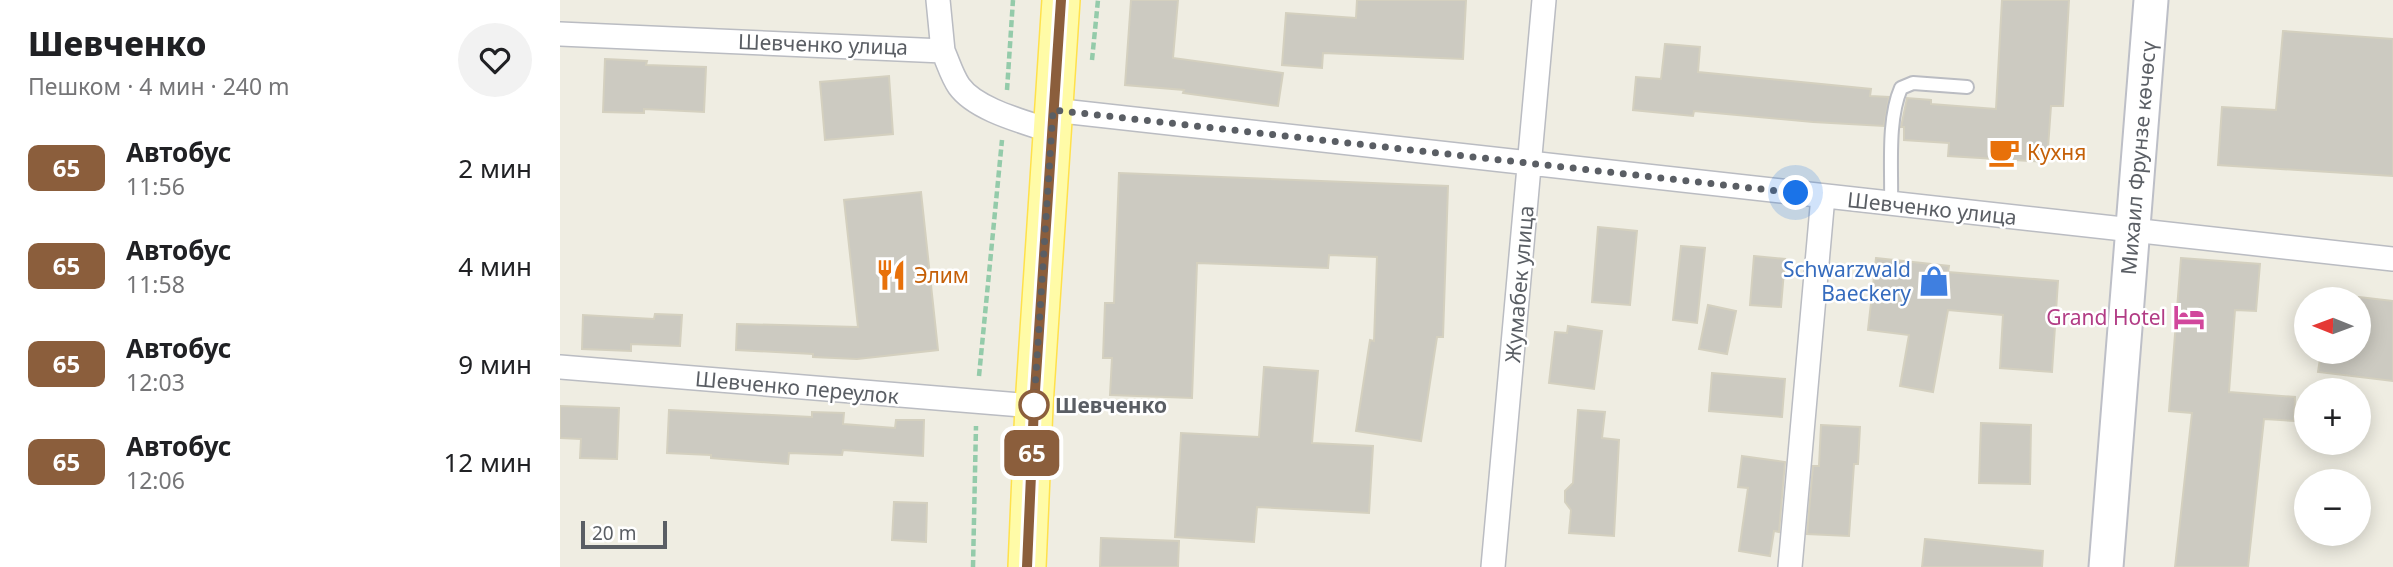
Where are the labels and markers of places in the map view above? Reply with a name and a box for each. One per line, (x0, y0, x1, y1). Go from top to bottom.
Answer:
cafe icon: Кухня (1987, 135, 2021, 169)
place label: Кухня (2027, 138, 2086, 166)
place label: Schwarzwald Baeckery (1783, 255, 1911, 307)
restaurant icon: Элим (874, 258, 908, 292)
place label: Элим (914, 261, 969, 289)
shop icon: Schwarzwald Baeckery (1917, 264, 1951, 298)
hotel icon: Grand Hotel (2172, 300, 2206, 334)
place label: Grand Hotel (2046, 303, 2166, 331)
marker: Шевченко (1019, 390, 1049, 420)
place label: Шевченко (1055, 391, 1167, 419)

